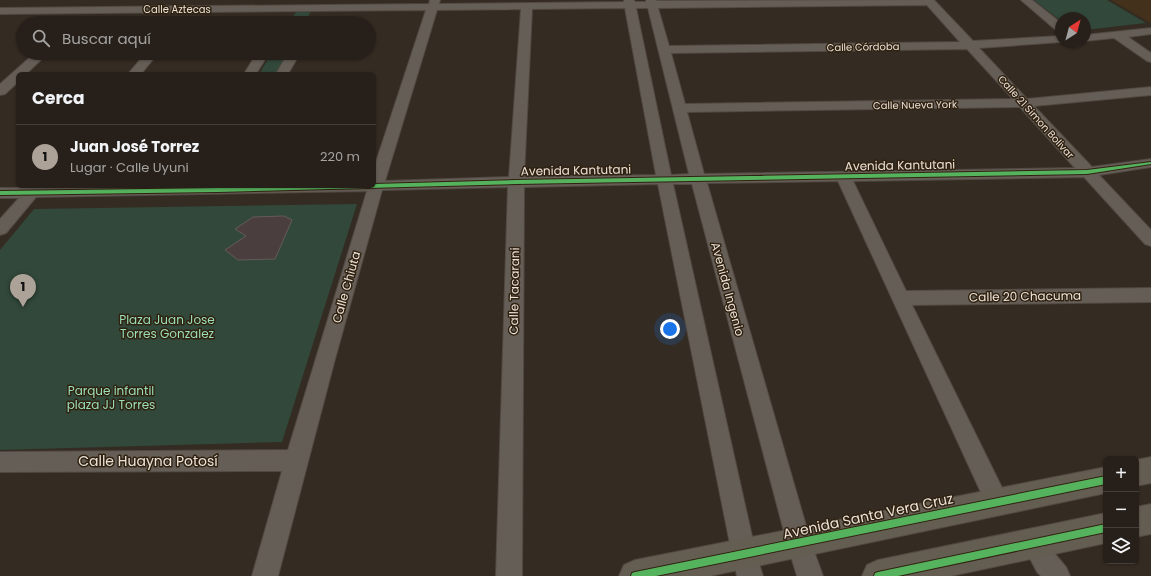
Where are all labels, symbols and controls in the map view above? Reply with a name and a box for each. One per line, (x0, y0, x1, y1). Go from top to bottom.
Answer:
street label: Calle Aztecas (143, 2, 211, 17)
north arrow (1055, 12, 1091, 48)
search box (16, 16, 376, 60)
icon: search (30, 27, 52, 49)
text: Buscar aquí (62, 28, 151, 49)
street label: Calle Córdoba (826, 39, 900, 55)
street label: Calle 21 Simon Bolivar (994, 72, 1078, 162)
text: Cerca (32, 86, 85, 110)
street label: Calle Nueva York (873, 97, 958, 113)
text: Juan José Torrez (70, 136, 199, 157)
text: 1 (43, 147, 47, 166)
text: 220 m (320, 147, 360, 166)
street label: Avenida Kantutani (845, 156, 955, 174)
text: Lugar · Calle Uyuni (70, 158, 189, 177)
street label: Avenida Kantutani (521, 161, 631, 179)
street label: Avenida Ingenio (707, 240, 749, 338)
street label: Calle Tacarani (505, 247, 523, 335)
street label: Calle Chiuta (328, 249, 364, 325)
pin: 1 (10, 274, 36, 307)
street label: Calle 20 Chacuma (969, 287, 1081, 305)
park label: Plaza Juan Jose Torres Gonzalez (119, 311, 215, 342)
your location (660, 319, 680, 339)
park label: Parque infantil plaza JJ Torres (67, 382, 155, 413)
street label: Calle Huayna Potosí (78, 451, 218, 471)
map controls (1103, 456, 1139, 564)
button: + (1103, 456, 1139, 492)
street label: Avenida Santa Vera Cruz (781, 488, 955, 544)
button: − (1103, 492, 1139, 528)
button: layers (1103, 528, 1139, 564)

